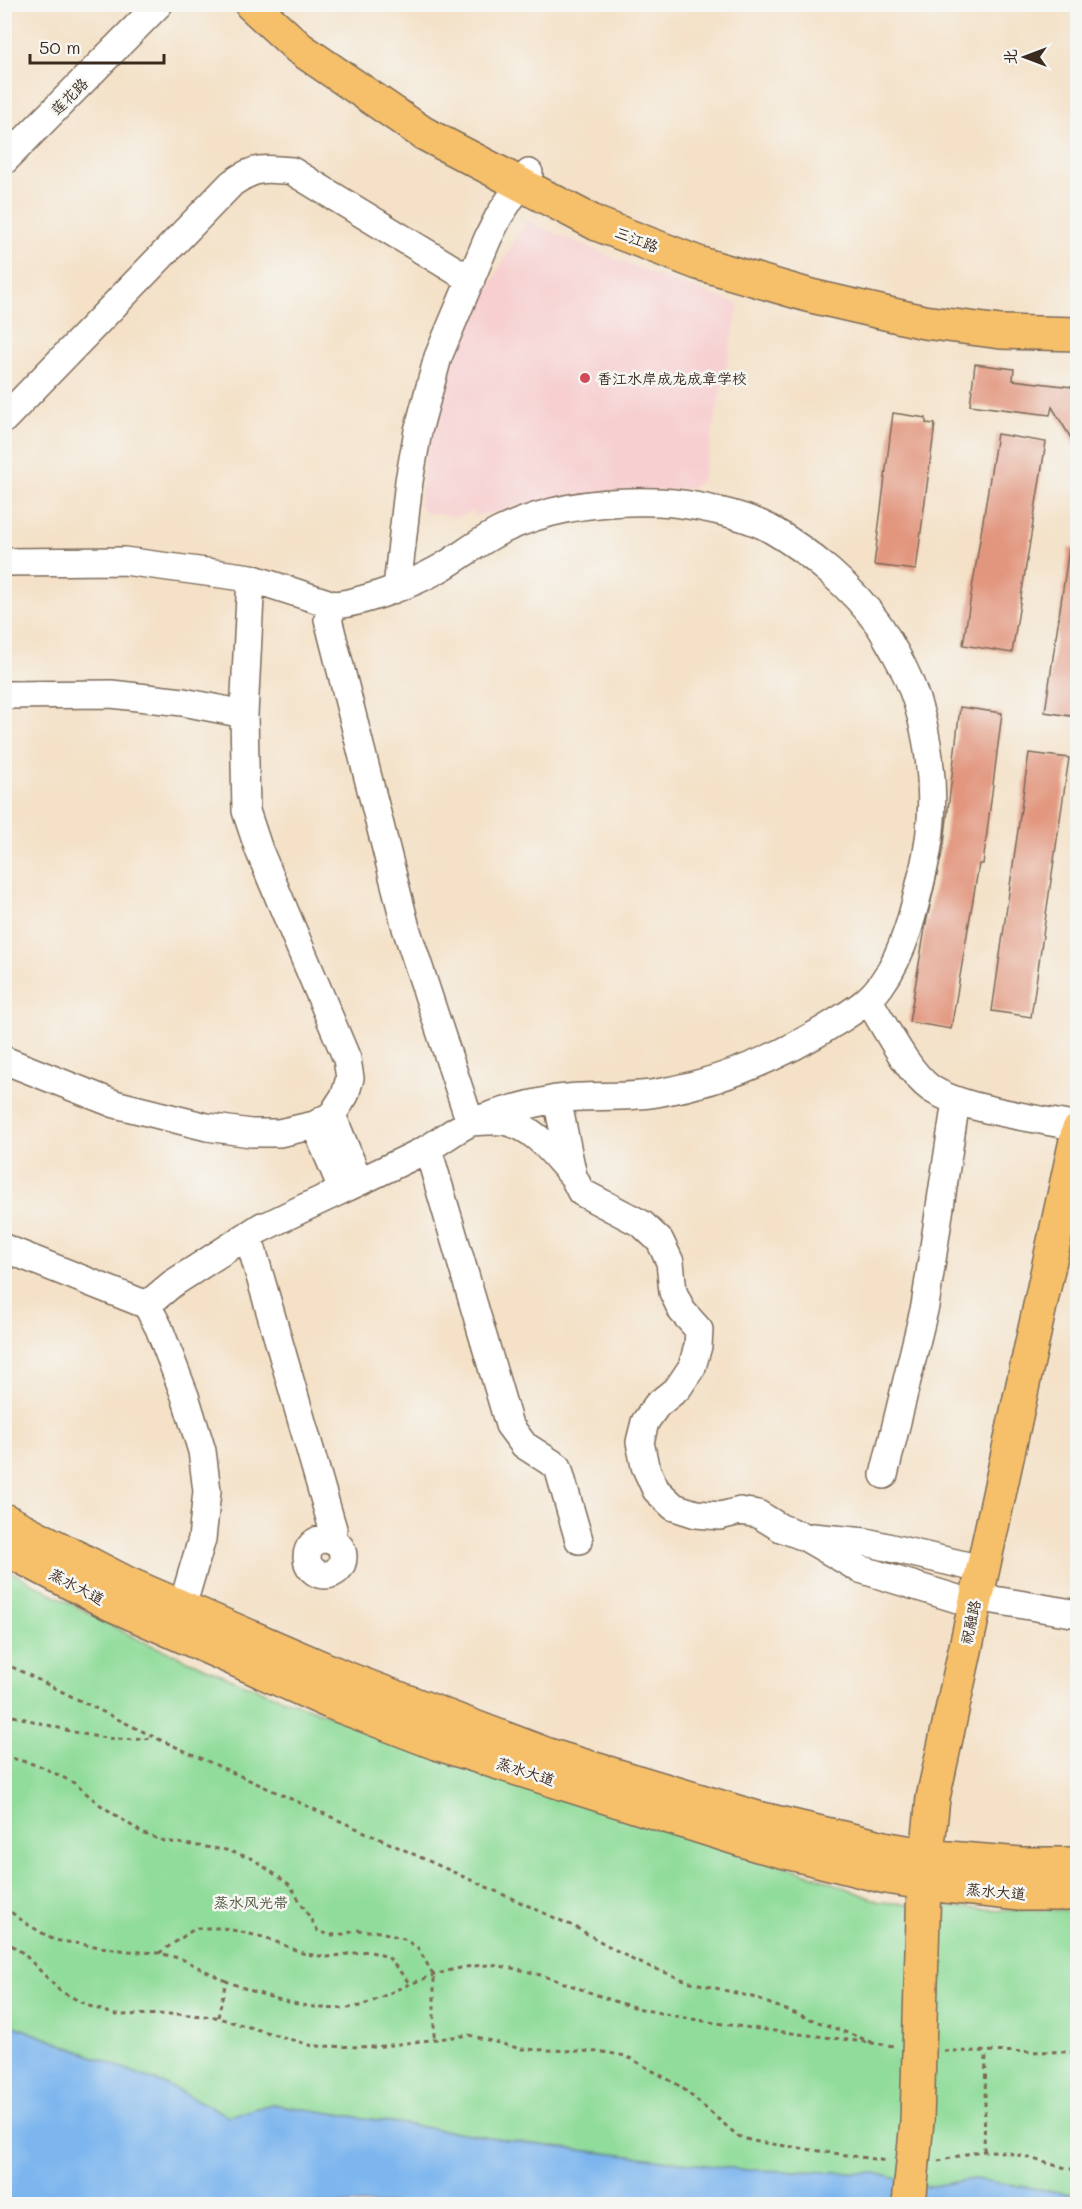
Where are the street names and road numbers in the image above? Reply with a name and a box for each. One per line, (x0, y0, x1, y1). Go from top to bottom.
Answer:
street label: 莲花路 (46, 73, 92, 119)
street label: 三江路 (612, 222, 662, 256)
street label: 蒸水大道 (46, 1563, 108, 1609)
street label: 祝融路 (956, 1598, 984, 1646)
street label: 蒸水大道 (494, 1752, 558, 1790)
street label: 蒸水大道 (965, 1878, 1027, 1904)

